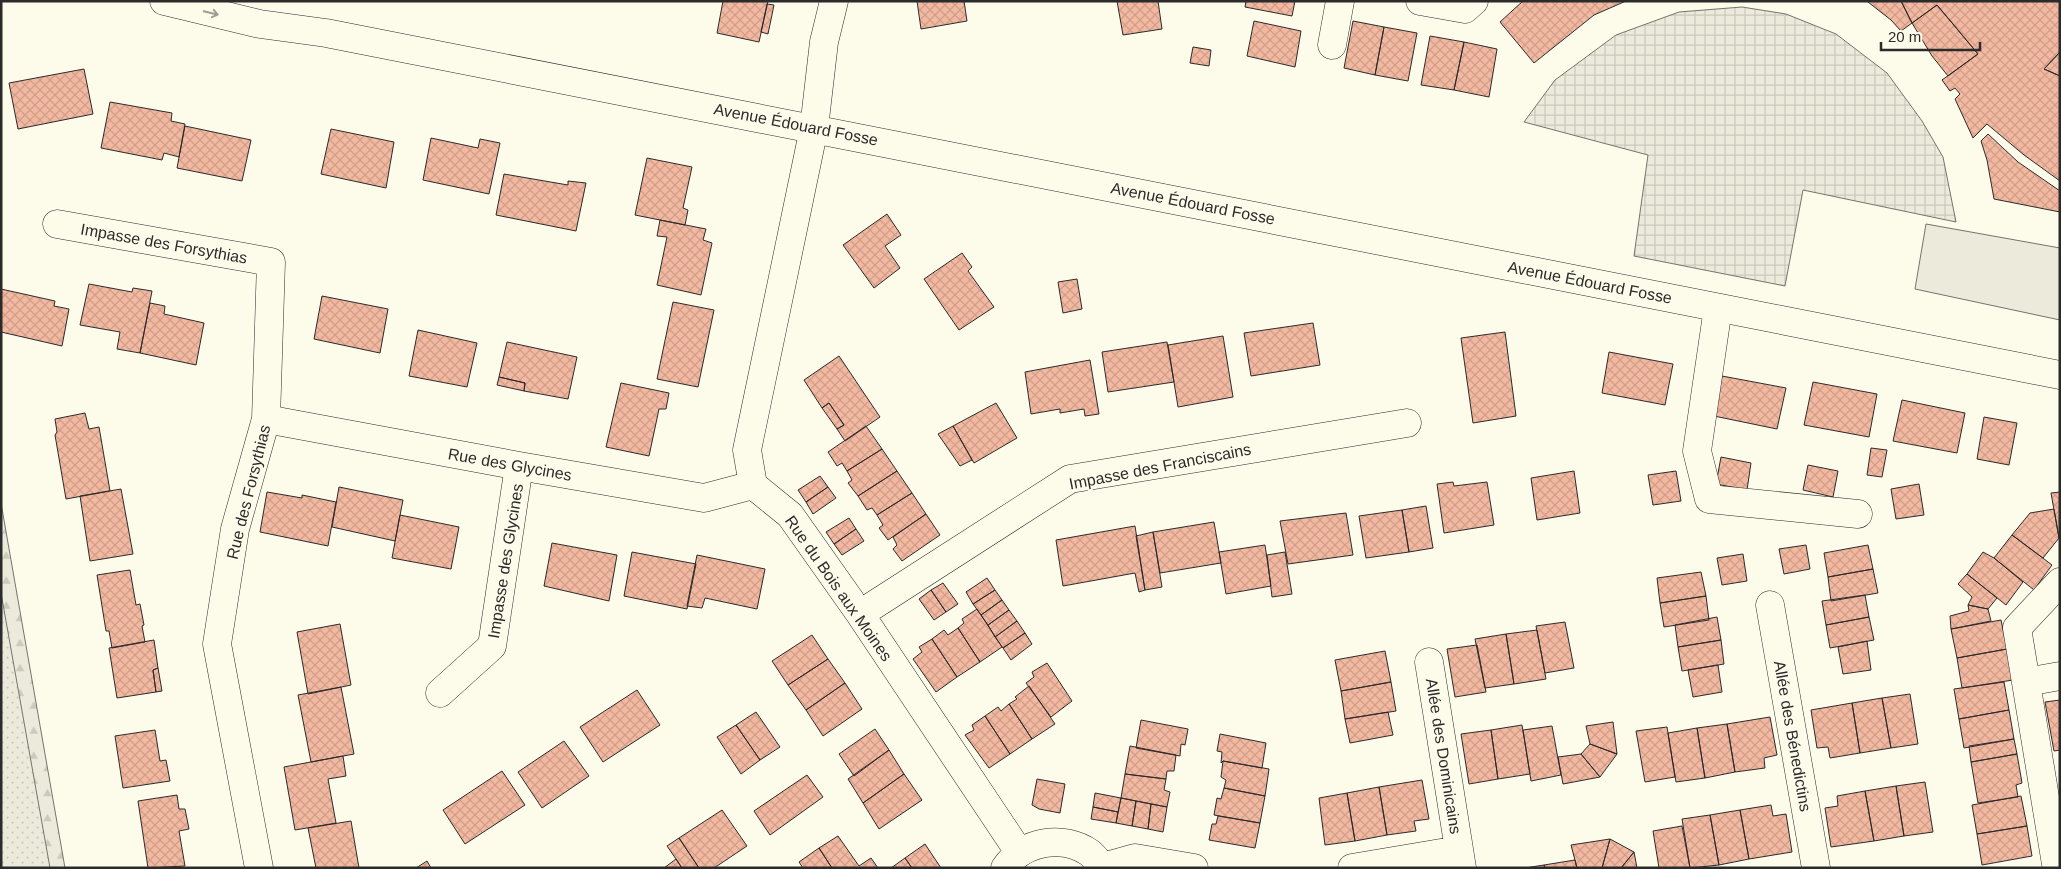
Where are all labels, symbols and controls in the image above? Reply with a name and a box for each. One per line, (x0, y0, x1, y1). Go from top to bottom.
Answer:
one-way arrow (203, 9, 219, 18)
scale bar (1881, 20, 1980, 52)
text: 20 m (1888, 28, 1921, 45)
street label: Avenue Édouard Fosse (712, 99, 880, 149)
street label: Avenue Édouard Fosse (1109, 178, 1277, 228)
street label: Impasse des Forsythias (79, 220, 249, 267)
street label: Avenue Édouard Fosse (1506, 257, 1674, 307)
street label: Rue des Forsythias (224, 423, 273, 561)
street label: Impasse des Franciscains (1068, 441, 1253, 492)
street label: Rue des Glycines (447, 445, 573, 484)
street label: Impasse des Glycines (485, 482, 526, 640)
street label: Rue du Bois aux Moines (782, 512, 895, 664)
street label: Allée des Bénedictins (1771, 659, 1814, 813)
street label: Allée des Dominicains (1423, 677, 1464, 835)

